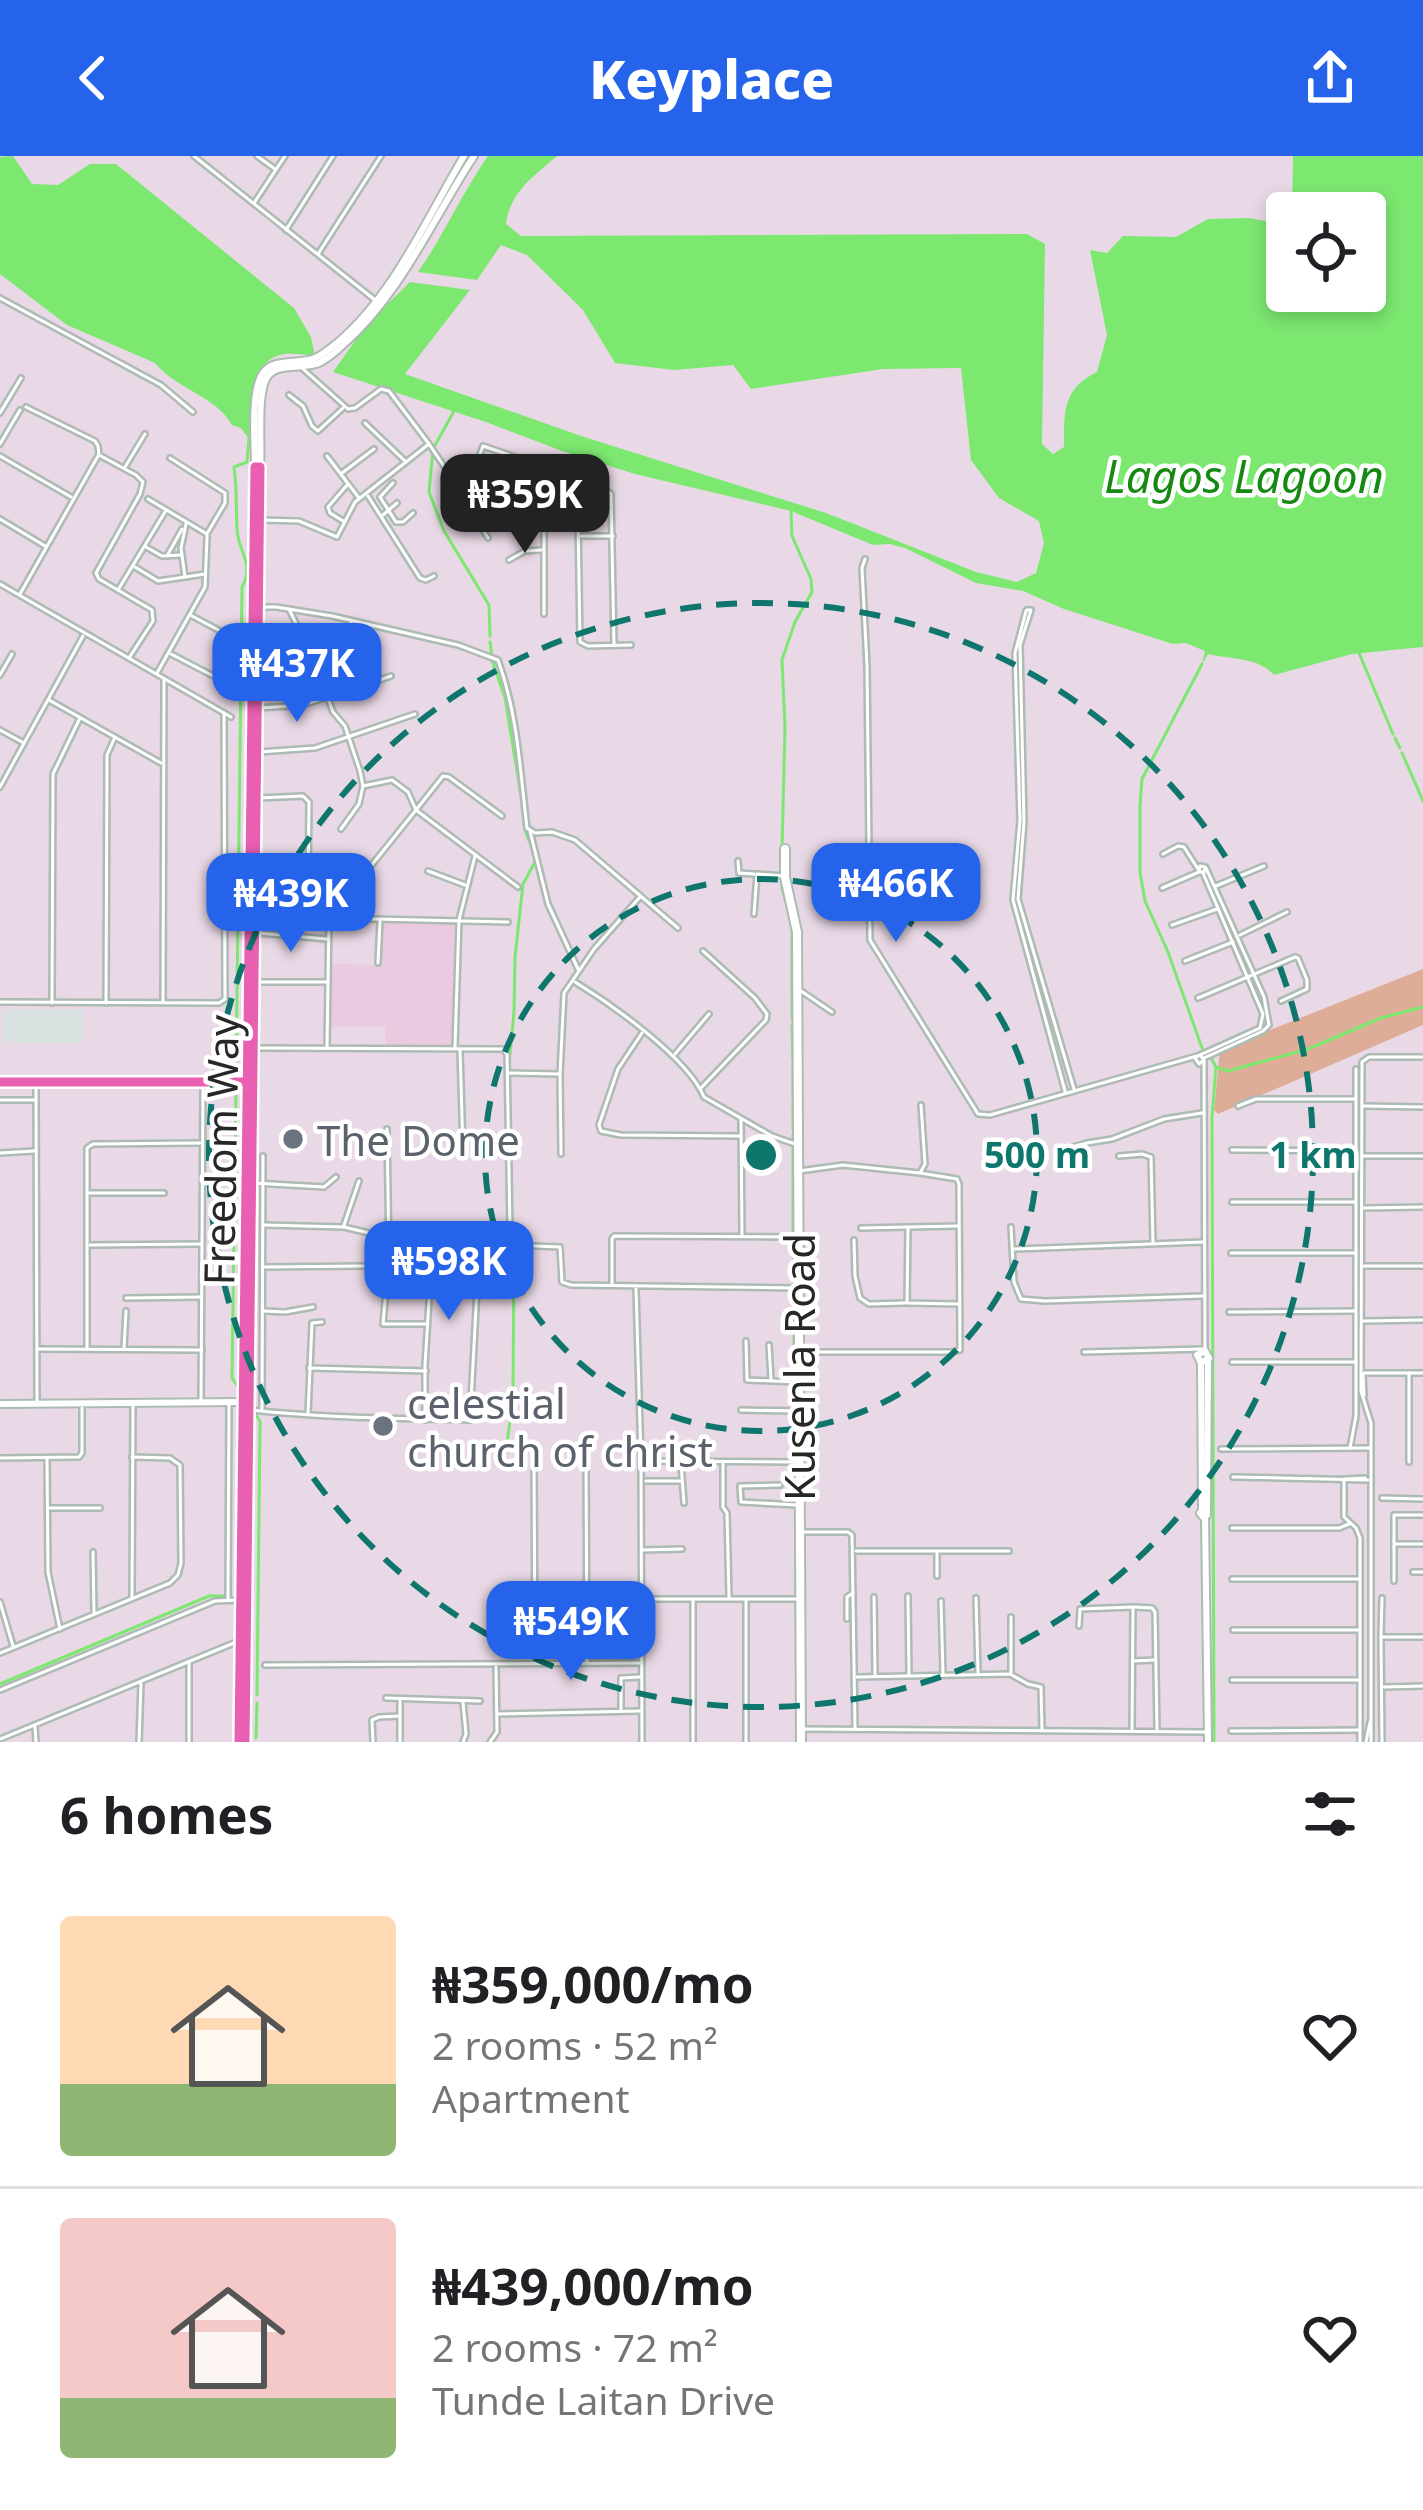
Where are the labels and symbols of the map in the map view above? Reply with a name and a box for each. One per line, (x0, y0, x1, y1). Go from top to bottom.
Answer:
water label: Lagos Lagoon (1104, 445, 1384, 506)
pin: ₦359K (441, 454, 609, 556)
pin: ₦437K (213, 623, 381, 725)
pin: ₦466K (812, 843, 980, 945)
pin: ₦439K (207, 853, 375, 955)
street label: Freedom Way (189, 1014, 251, 1286)
place label: The Dome (317, 1111, 520, 1168)
marker: The Dome (280, 1126, 306, 1152)
text: 500 m (984, 1130, 1090, 1179)
text: 1 km (1269, 1130, 1357, 1179)
centre of rings (740, 1134, 782, 1176)
pin: ₦598K (365, 1221, 533, 1323)
street label: Kusenla Road (770, 1233, 827, 1501)
place label: celestial church of christ (407, 1374, 713, 1479)
marker: celestial church of christ (370, 1413, 396, 1439)
pin: ₦549K (487, 1581, 655, 1683)

